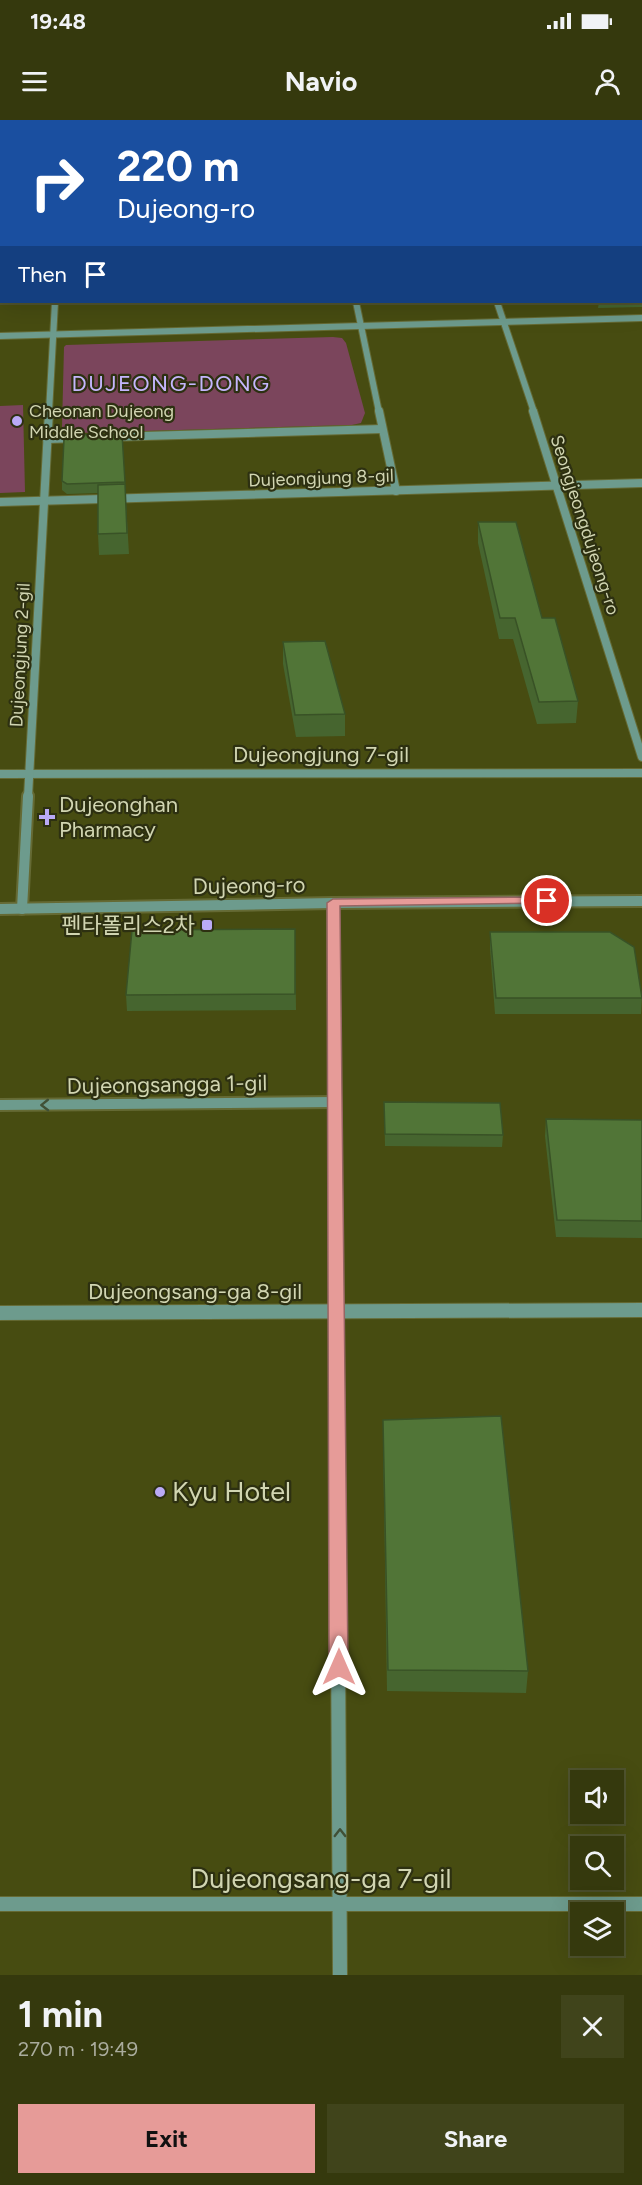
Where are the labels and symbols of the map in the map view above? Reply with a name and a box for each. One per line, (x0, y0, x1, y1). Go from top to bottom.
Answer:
district label: DUJEONG-DONG (72, 370, 271, 397)
place label: Cheonan Dujeong Middle School (29, 400, 174, 443)
marker: Cheonan Dujeong Middle School (10, 414, 24, 428)
street label: Seongjeongdujeong-ro (545, 432, 625, 618)
street label: Dujeongjung 8-gil (248, 464, 394, 492)
street label: Dujeongjung 2-gil (5, 582, 35, 728)
street label: Dujeongjung 7-gil (233, 741, 409, 768)
place label: Dujeonghan Pharmacy (59, 791, 178, 843)
marker: Dujeonghan Pharmacy (40, 810, 54, 824)
street label: Dujeong-ro (192, 871, 306, 900)
pin (521, 875, 572, 926)
place label: 펜타폴리스2차 (61, 912, 195, 939)
marker: 펜타폴리스2차 (200, 918, 214, 932)
street label: Dujeongsangga 1-gil (66, 1069, 268, 1100)
one-way arrow (41, 1098, 50, 1111)
street label: Dujeongsang-ga 8-gil (88, 1278, 302, 1305)
place label: Kyu Hotel (172, 1475, 291, 1508)
marker: Kyu Hotel (153, 1485, 167, 1499)
position arrow (307, 1635, 371, 1699)
one-way arrow (333, 1828, 346, 1837)
street label: Dujeongsang-ga 7-gil (191, 1862, 451, 1895)

